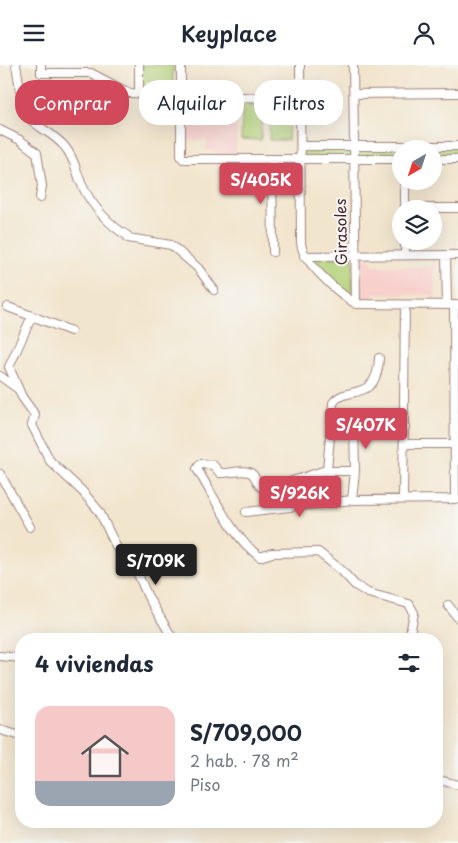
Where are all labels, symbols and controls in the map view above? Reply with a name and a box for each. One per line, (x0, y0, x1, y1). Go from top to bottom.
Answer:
text: Keyplace (181, 16, 277, 49)
icon: menu (20, 19, 48, 47)
icon: person (410, 19, 438, 47)
chip: Comprar (15, 80, 129, 125)
chip: Alquilar (139, 80, 244, 125)
chip: Filtros (254, 80, 343, 125)
north arrow (392, 140, 442, 190)
map controls (392, 140, 442, 250)
pin: S/405K (220, 163, 302, 205)
text: S/405K (231, 167, 291, 191)
street label: Girasoles (328, 198, 352, 266)
button: layers (392, 200, 442, 250)
pin: S/407K (325, 407, 407, 450)
text: S/407K (336, 412, 396, 436)
pin: S/926K (259, 475, 341, 518)
text: S/926K (270, 480, 330, 504)
pin: S/709K (115, 543, 197, 586)
text: S/709K (127, 548, 185, 572)
text: 4 viviendas (35, 647, 154, 679)
icon: filters (395, 649, 423, 677)
text: S/709,000 (190, 716, 302, 748)
icon: home (75, 726, 135, 786)
text: 2 hab. · 78 m² (190, 748, 299, 772)
text: Piso (190, 772, 220, 796)

